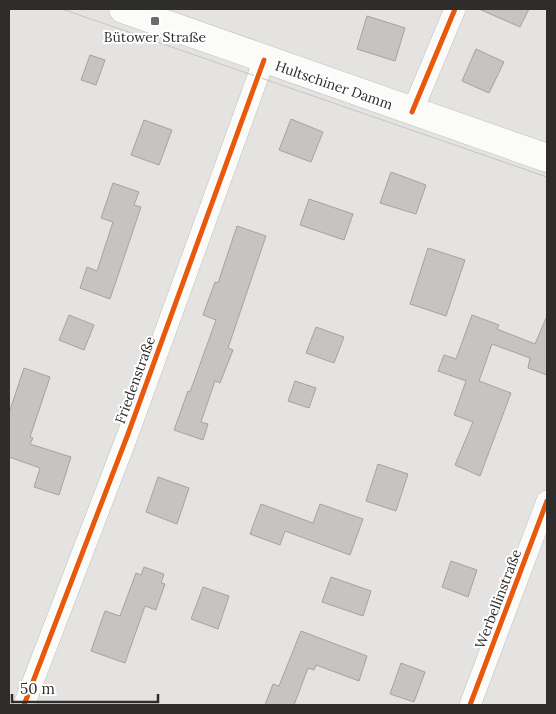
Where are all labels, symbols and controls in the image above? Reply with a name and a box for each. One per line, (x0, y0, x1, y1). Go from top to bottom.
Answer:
marker: Bütower Straße (149, 15, 161, 27)
place label: Bütower Straße (104, 28, 207, 46)
street label: Hultschiner Damm (273, 56, 396, 114)
street label: Friedenstraße (111, 333, 159, 426)
street label: Werbellinstraße (471, 546, 525, 651)
scale bar (12, 672, 159, 704)
text: 50 m (20, 679, 55, 698)

